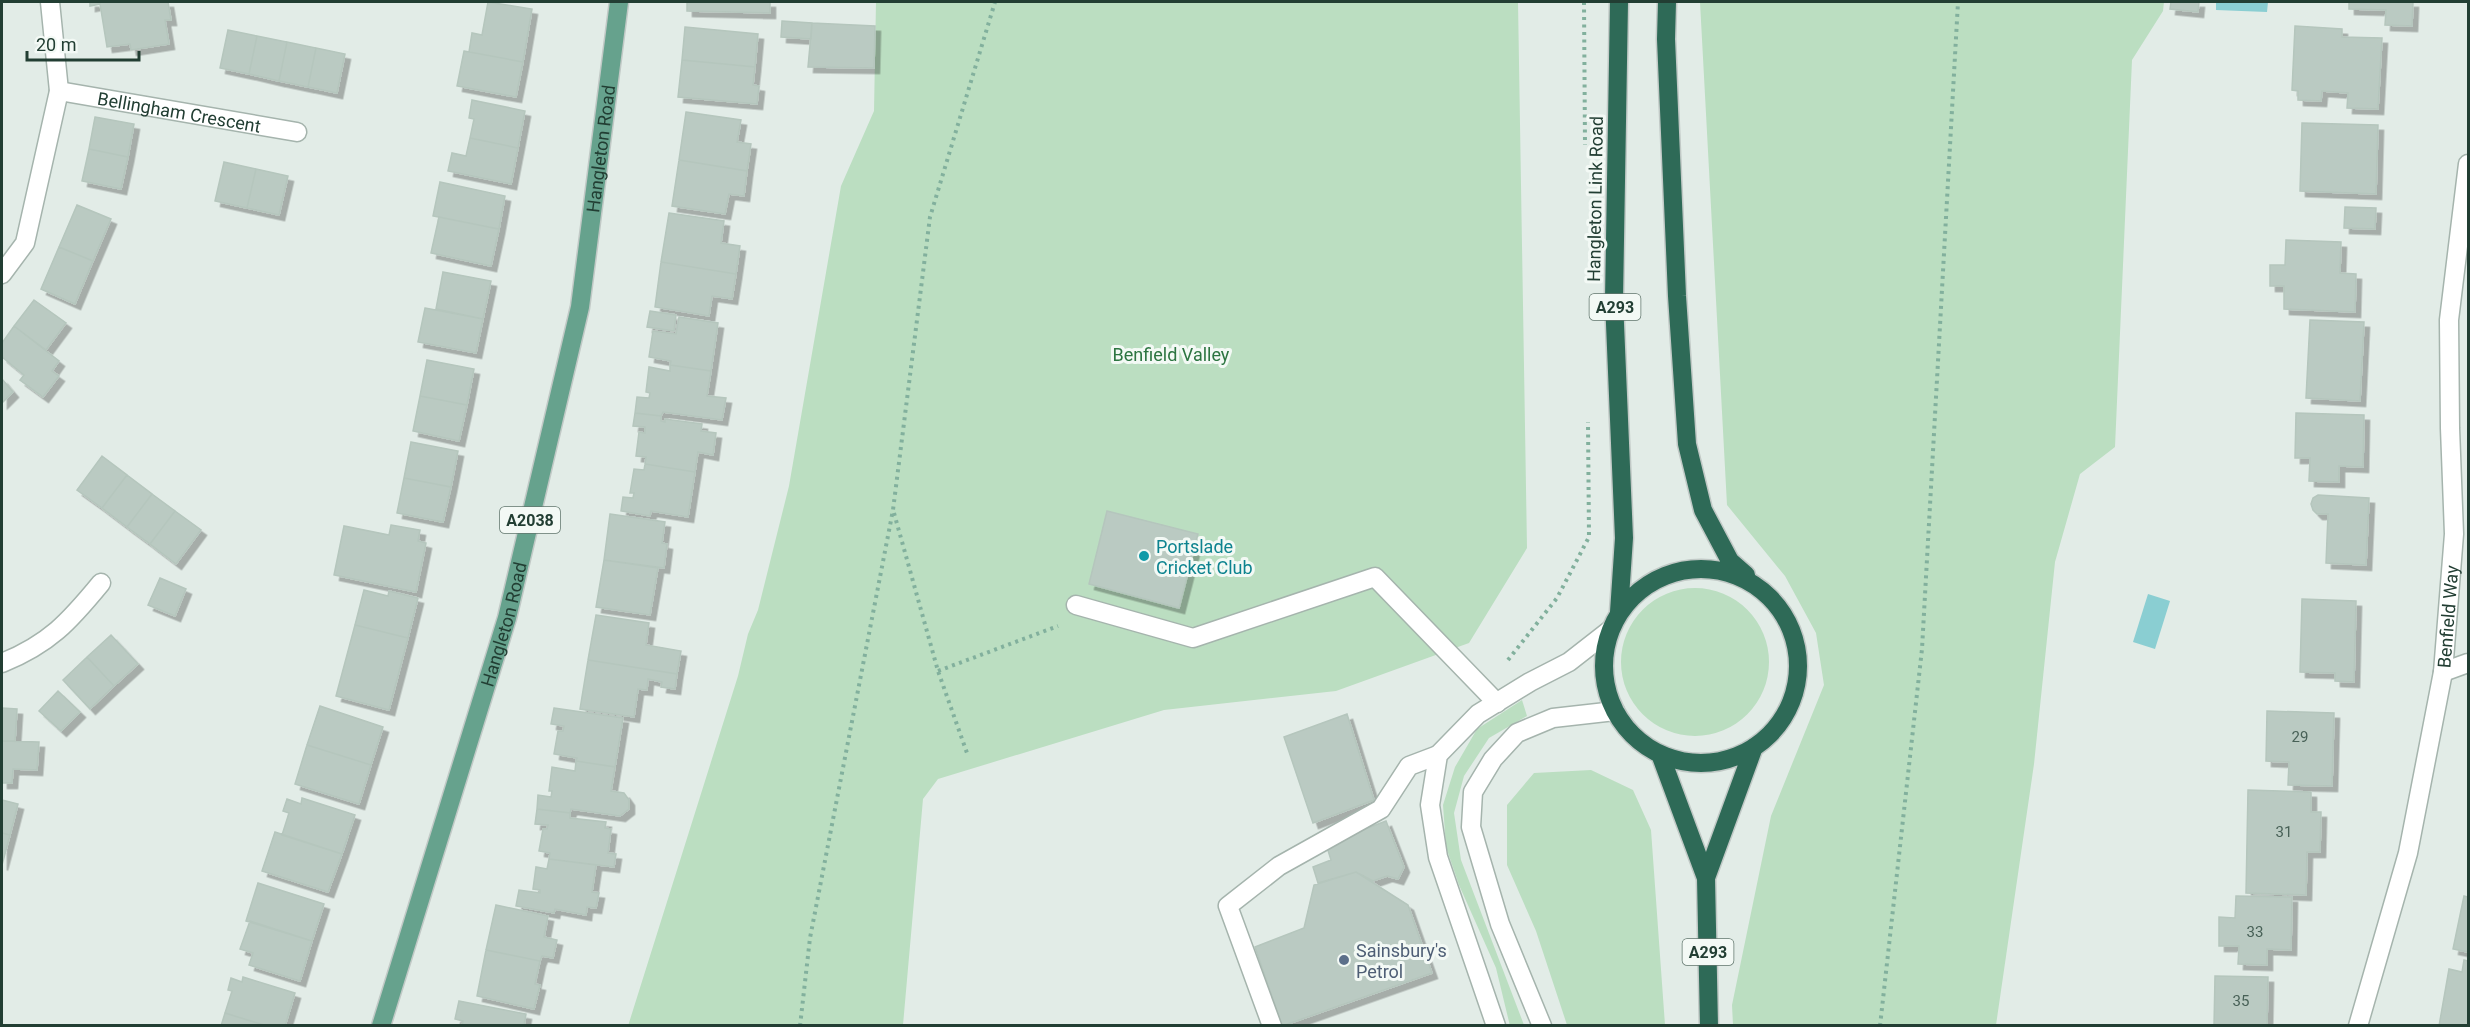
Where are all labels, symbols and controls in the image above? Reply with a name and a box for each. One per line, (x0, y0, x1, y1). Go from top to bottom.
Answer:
scale bar (27, 24, 140, 62)
text: 20 m (36, 34, 76, 55)
street label: Hangleton Road (582, 84, 619, 214)
street label: Bellingham Crescent (96, 87, 263, 136)
street label: Hangleton Link Road (1583, 116, 1607, 282)
road number: A293 (1590, 294, 1640, 320)
park label: Benfield Valley (1113, 344, 1230, 365)
road number: A2038 (500, 507, 560, 533)
place label: Portslade Cricket Club (1156, 536, 1253, 578)
marker: Portslade Cricket Club (1137, 549, 1151, 563)
street label: Hangleton Road (476, 560, 530, 689)
street label: Benfield Way (2433, 564, 2462, 669)
house number: 29 (2292, 728, 2308, 746)
house number: 31 (2276, 823, 2292, 841)
house number: 33 (2247, 923, 2263, 941)
road number: A293 (1682, 939, 1734, 965)
place label: Sainsbury's Petrol (1356, 940, 1447, 982)
marker: Sainsbury's Petrol (1337, 953, 1351, 967)
house number: 35 (2233, 992, 2249, 1010)

